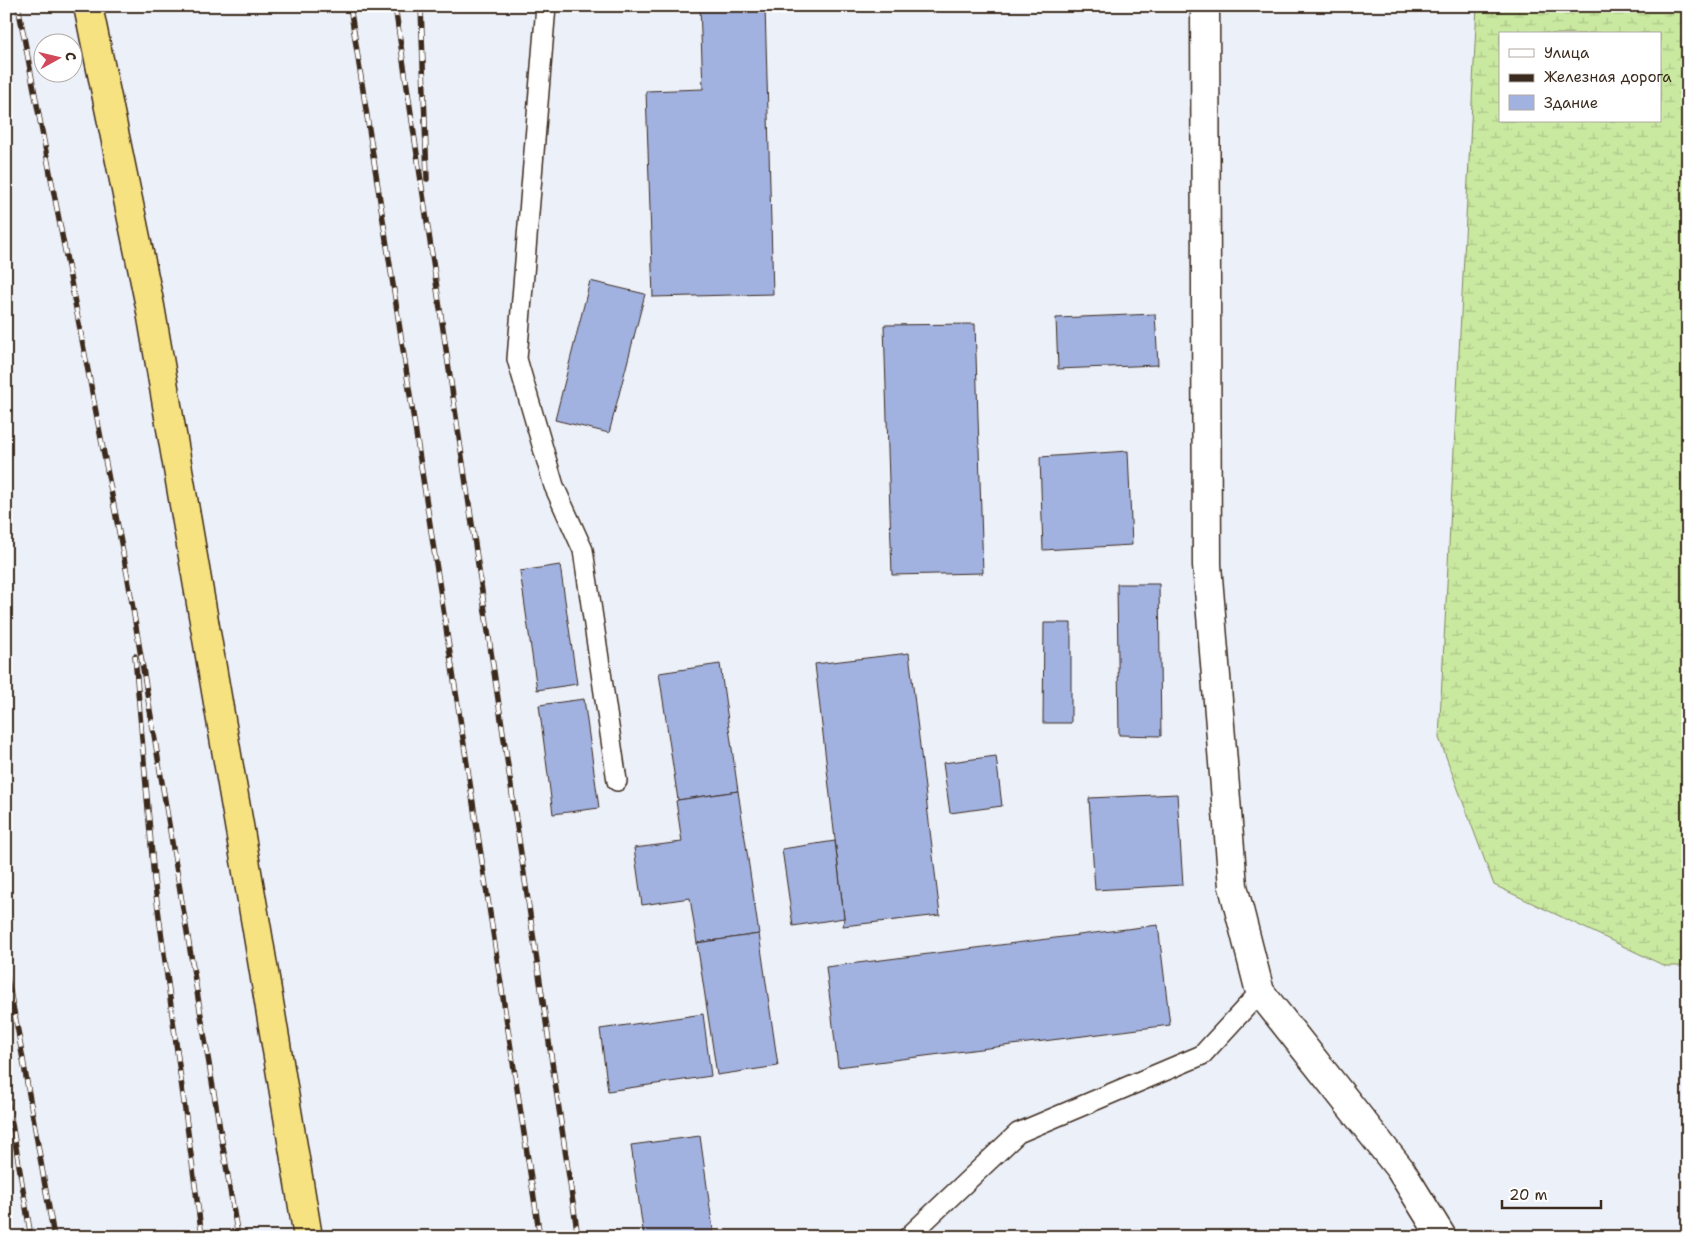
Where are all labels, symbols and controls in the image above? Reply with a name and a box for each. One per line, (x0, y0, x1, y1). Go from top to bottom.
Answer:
north arrow (32, 32, 82, 82)
legend (1499, 32, 1662, 122)
text: Улица (1544, 43, 1590, 63)
text: С (61, 51, 80, 62)
text: Железная дорога (1544, 67, 1672, 87)
text: Здание (1544, 93, 1598, 113)
scale bar (1502, 1178, 1600, 1210)
text: 20 m (1509, 1185, 1548, 1205)

